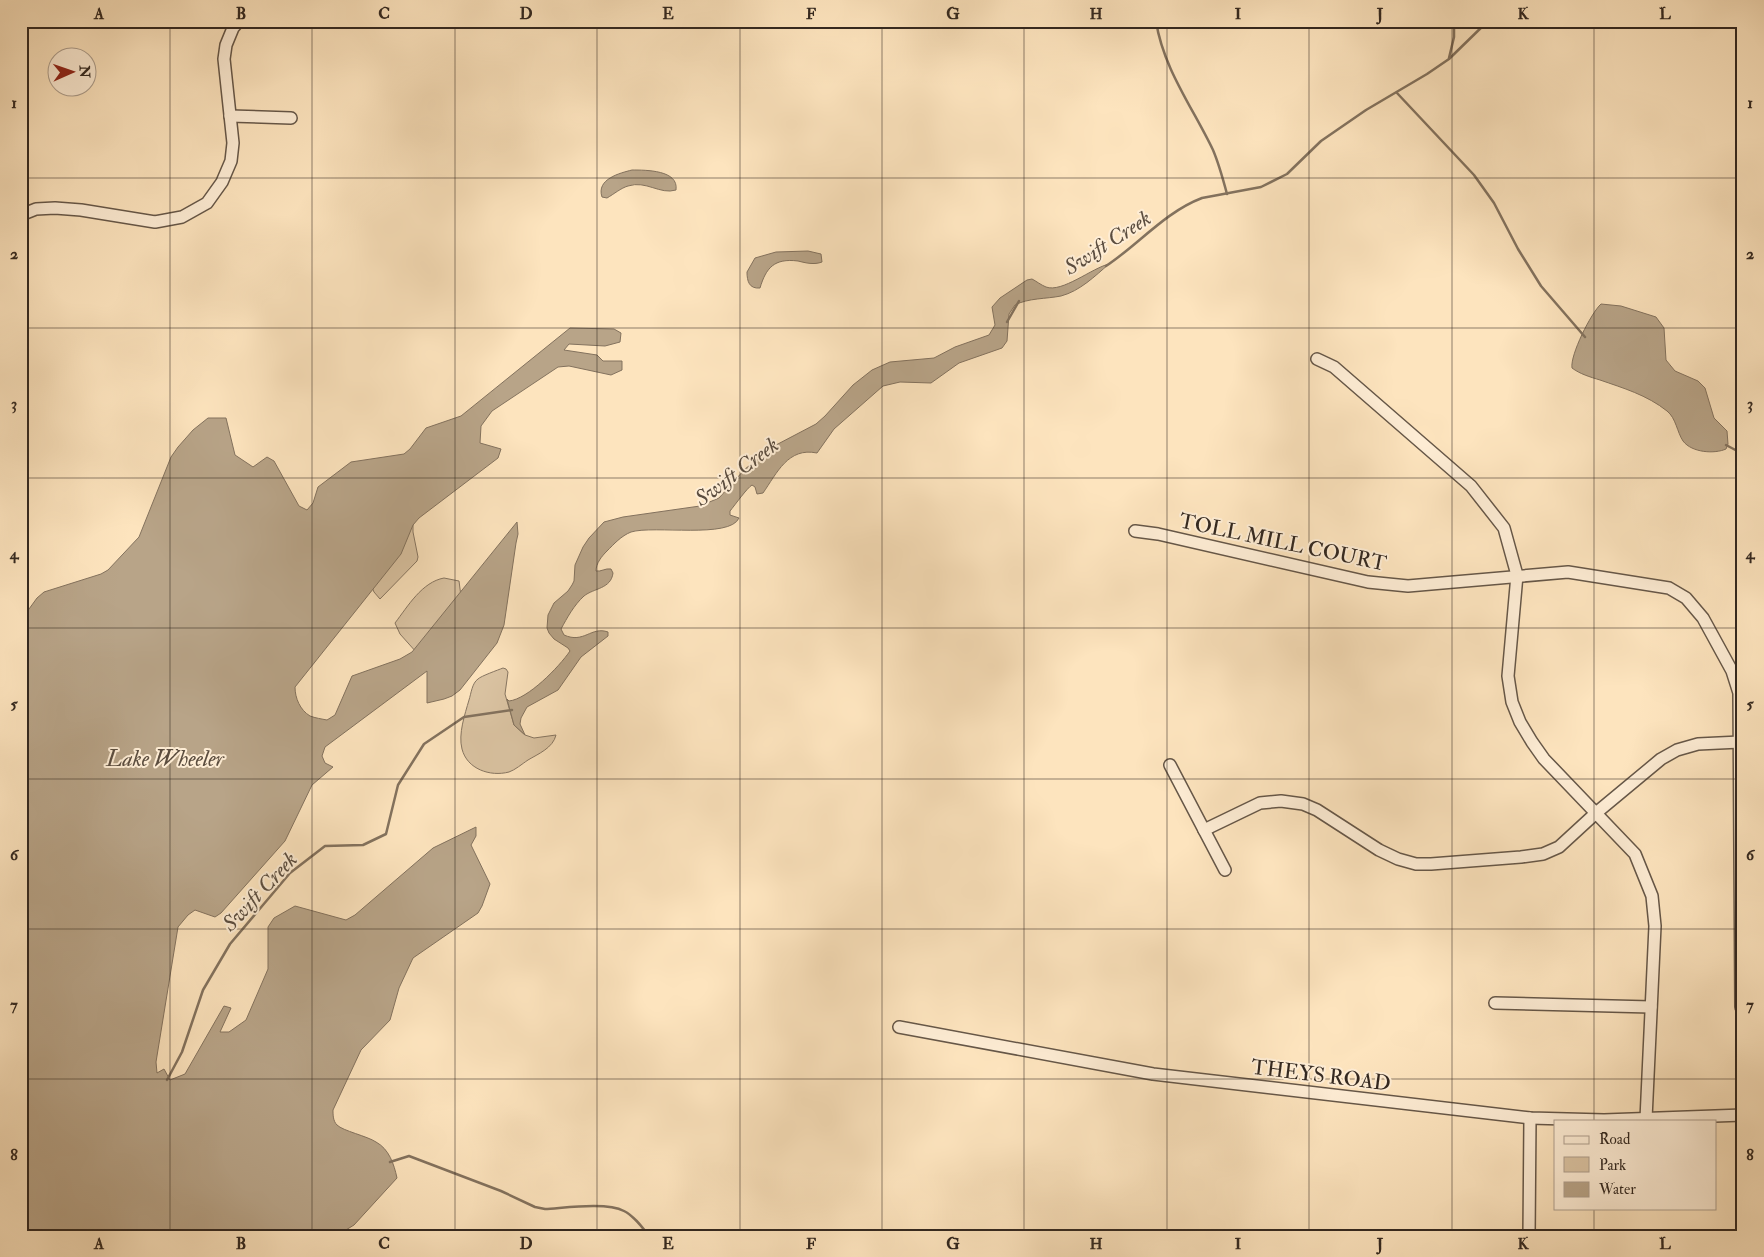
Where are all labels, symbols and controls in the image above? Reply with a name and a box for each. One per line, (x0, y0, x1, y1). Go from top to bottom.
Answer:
text: A (93, 4, 105, 24)
text: B (236, 4, 246, 24)
text: C (378, 4, 390, 24)
text: D (519, 4, 533, 24)
text: E (662, 4, 674, 24)
text: F (806, 4, 816, 24)
text: G (946, 4, 960, 24)
text: H (1089, 4, 1103, 24)
text: I (1235, 4, 1242, 24)
text: J (1376, 4, 1384, 25)
text: K (1517, 4, 1529, 24)
text: L (1659, 4, 1671, 24)
north arrow (48, 48, 98, 98)
text: N (76, 64, 93, 79)
text: 1 (11, 93, 17, 113)
text: 1 (1747, 93, 1753, 113)
water label: Swift Creek (1058, 204, 1157, 282)
text: 2 (10, 244, 18, 264)
text: 2 (1746, 244, 1754, 264)
text: 3 (11, 394, 17, 414)
text: 3 (1747, 394, 1753, 414)
water label: Swift Creek (688, 431, 784, 513)
street label: TOLL MILL COURT (1177, 507, 1389, 578)
text: 4 (9, 544, 20, 564)
text: 4 (1745, 544, 1756, 564)
text: 5 (10, 694, 18, 714)
text: 5 (1746, 694, 1754, 714)
water label: Lake Wheeler (105, 745, 225, 773)
text: 6 (10, 845, 20, 865)
text: 6 (1746, 845, 1756, 865)
water label: Swift Creek (215, 846, 304, 938)
text: 7 (10, 995, 18, 1015)
text: 7 (1746, 995, 1754, 1015)
street label: THEYS ROAD (1250, 1054, 1392, 1097)
legend (1554, 1120, 1716, 1210)
text: Road (1599, 1130, 1631, 1149)
text: 8 (10, 1145, 18, 1165)
text: 8 (1746, 1145, 1754, 1165)
text: Park (1599, 1156, 1626, 1175)
text: Water (1598, 1180, 1636, 1199)
text: A (93, 1234, 105, 1254)
text: B (236, 1234, 246, 1254)
text: C (378, 1234, 390, 1254)
text: D (519, 1234, 533, 1254)
text: E (662, 1234, 674, 1254)
text: F (806, 1234, 816, 1254)
text: G (946, 1234, 960, 1254)
text: H (1089, 1234, 1103, 1254)
text: I (1235, 1234, 1242, 1254)
text: J (1376, 1234, 1384, 1255)
text: K (1517, 1234, 1529, 1254)
text: L (1659, 1234, 1671, 1254)

